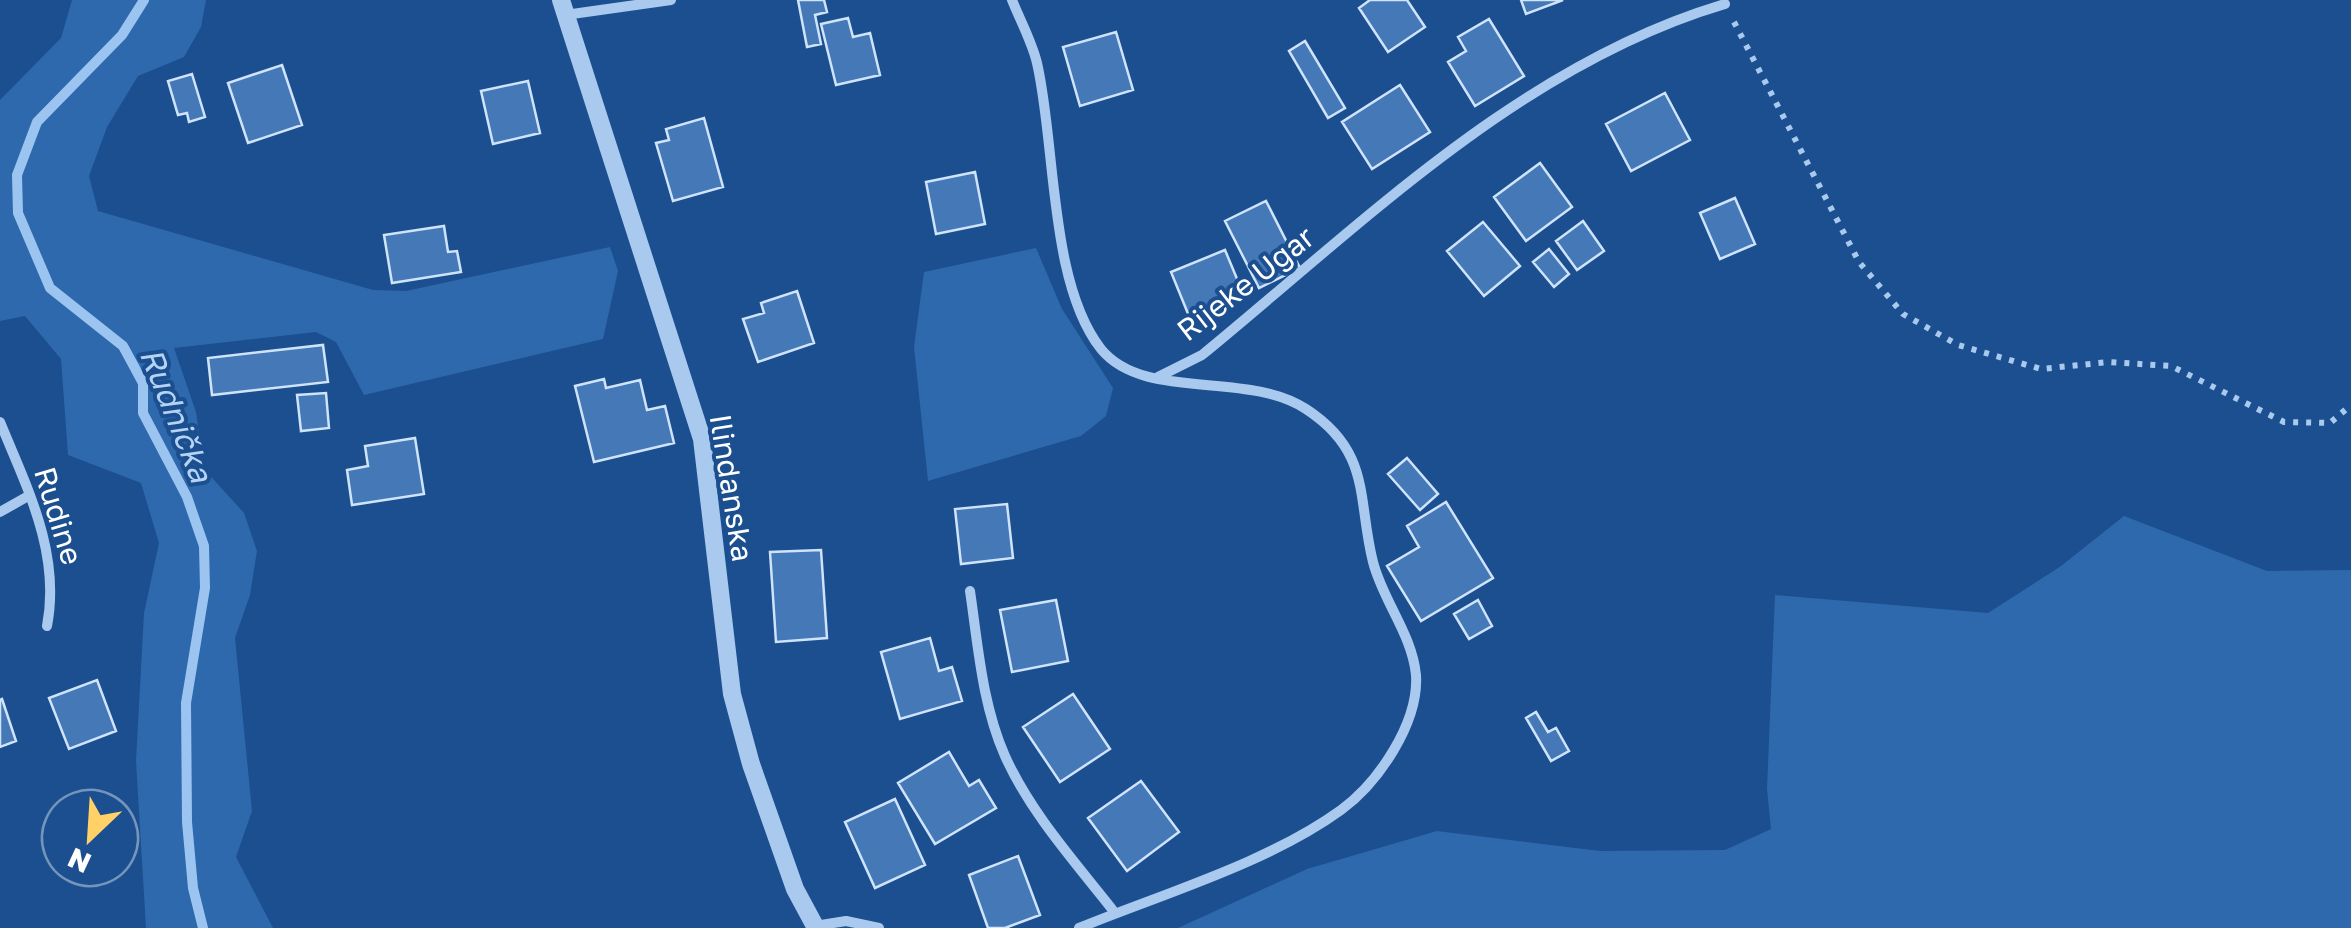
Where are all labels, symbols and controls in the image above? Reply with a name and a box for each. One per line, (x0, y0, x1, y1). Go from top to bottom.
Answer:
street label: Rijeke Ugar (1170, 218, 1321, 348)
water label: Rudnička (133, 342, 222, 489)
street label: Ilindanska (703, 412, 761, 564)
street label: Rudine (27, 462, 91, 569)
north arrow (40, 788, 140, 888)
text: N (63, 842, 96, 881)

